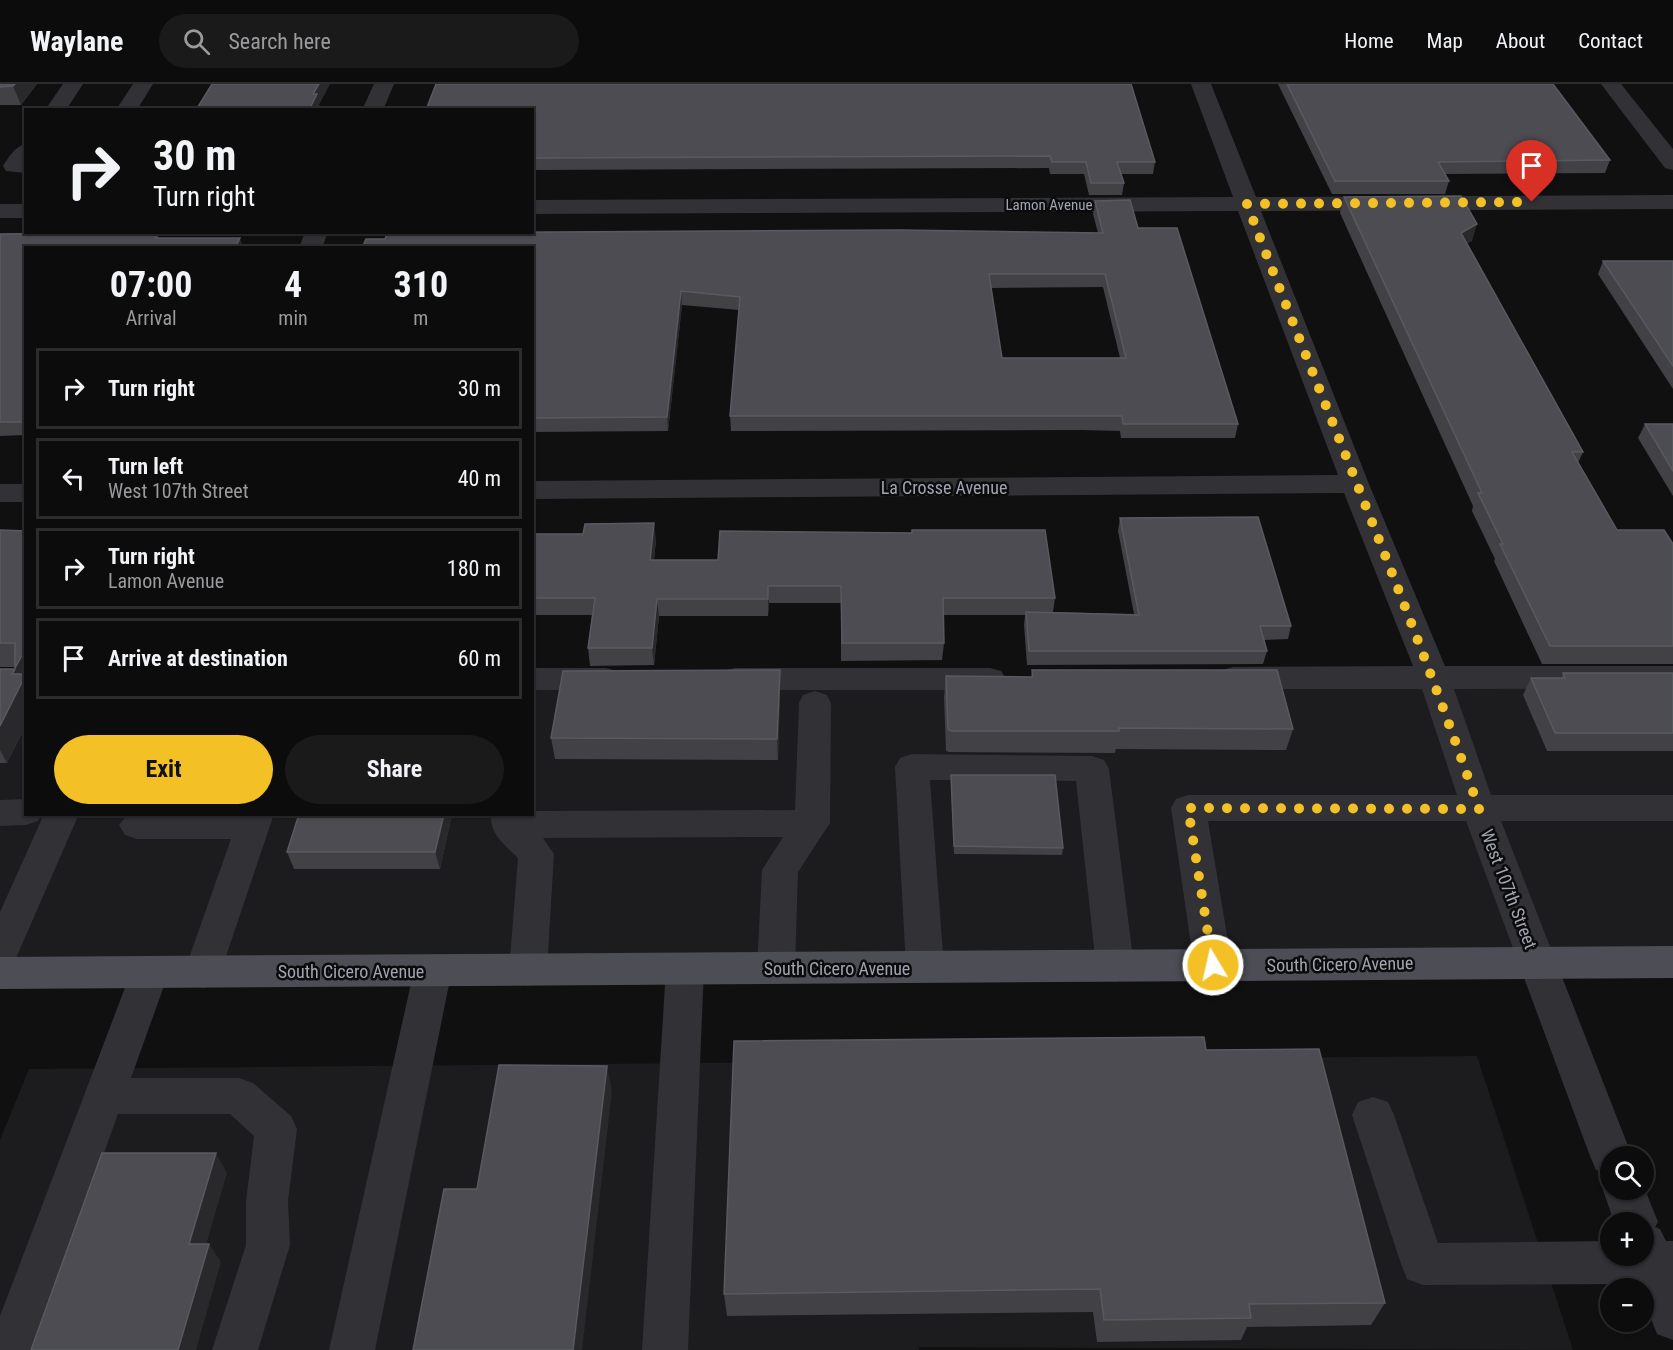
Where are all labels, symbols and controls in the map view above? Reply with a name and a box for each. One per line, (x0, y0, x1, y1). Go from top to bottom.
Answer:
search box (159, 14, 579, 68)
text: Waylane (30, 25, 123, 58)
icon: search (180, 25, 213, 58)
text: Search here (228, 29, 331, 54)
text: Home (1344, 29, 1394, 53)
text: Map (1427, 29, 1463, 53)
text: About (1496, 29, 1545, 53)
text: Contact (1578, 29, 1643, 53)
text: 30 m (153, 131, 236, 180)
icon: right (54, 132, 132, 210)
pin (1506, 140, 1557, 202)
icon: arrive (1515, 149, 1548, 182)
text: Turn right (153, 181, 255, 213)
street label: Lamon Avenue (1005, 196, 1093, 214)
text: 07:00 (110, 264, 192, 306)
text: 4 (284, 264, 302, 306)
text: 310 (394, 264, 448, 306)
text: Arrival (126, 306, 177, 330)
text: min (278, 306, 308, 330)
text: m (413, 306, 428, 330)
icon: right (57, 372, 90, 405)
text: Turn right (108, 376, 195, 401)
text: 30 m (458, 376, 501, 401)
text: Turn left (108, 454, 183, 479)
icon: left (57, 462, 90, 495)
text: 40 m (458, 466, 501, 491)
street label: La Crosse Avenue (881, 477, 1007, 498)
text: West 107th Street (108, 479, 249, 503)
text: Turn right (108, 544, 195, 569)
icon: right (57, 552, 90, 585)
text: 180 m (447, 556, 501, 581)
text: Lamon Avenue (108, 569, 224, 593)
icon: arrive (57, 642, 90, 675)
text: Arrive at destination (108, 646, 288, 671)
text: 60 m (458, 646, 501, 671)
button: Exit (54, 735, 273, 804)
button: Share (285, 735, 504, 804)
street label: West 107th Street (1477, 826, 1541, 952)
position arrow (1181, 933, 1245, 997)
street label: South Cicero Avenue (1267, 952, 1413, 976)
street label: South Cicero Avenue (764, 958, 910, 979)
street label: South Cicero Avenue (278, 961, 424, 982)
map controls (1600, 1146, 1654, 1332)
button: search (1600, 1146, 1654, 1200)
button: + (1600, 1212, 1654, 1266)
button: − (1600, 1278, 1654, 1332)

